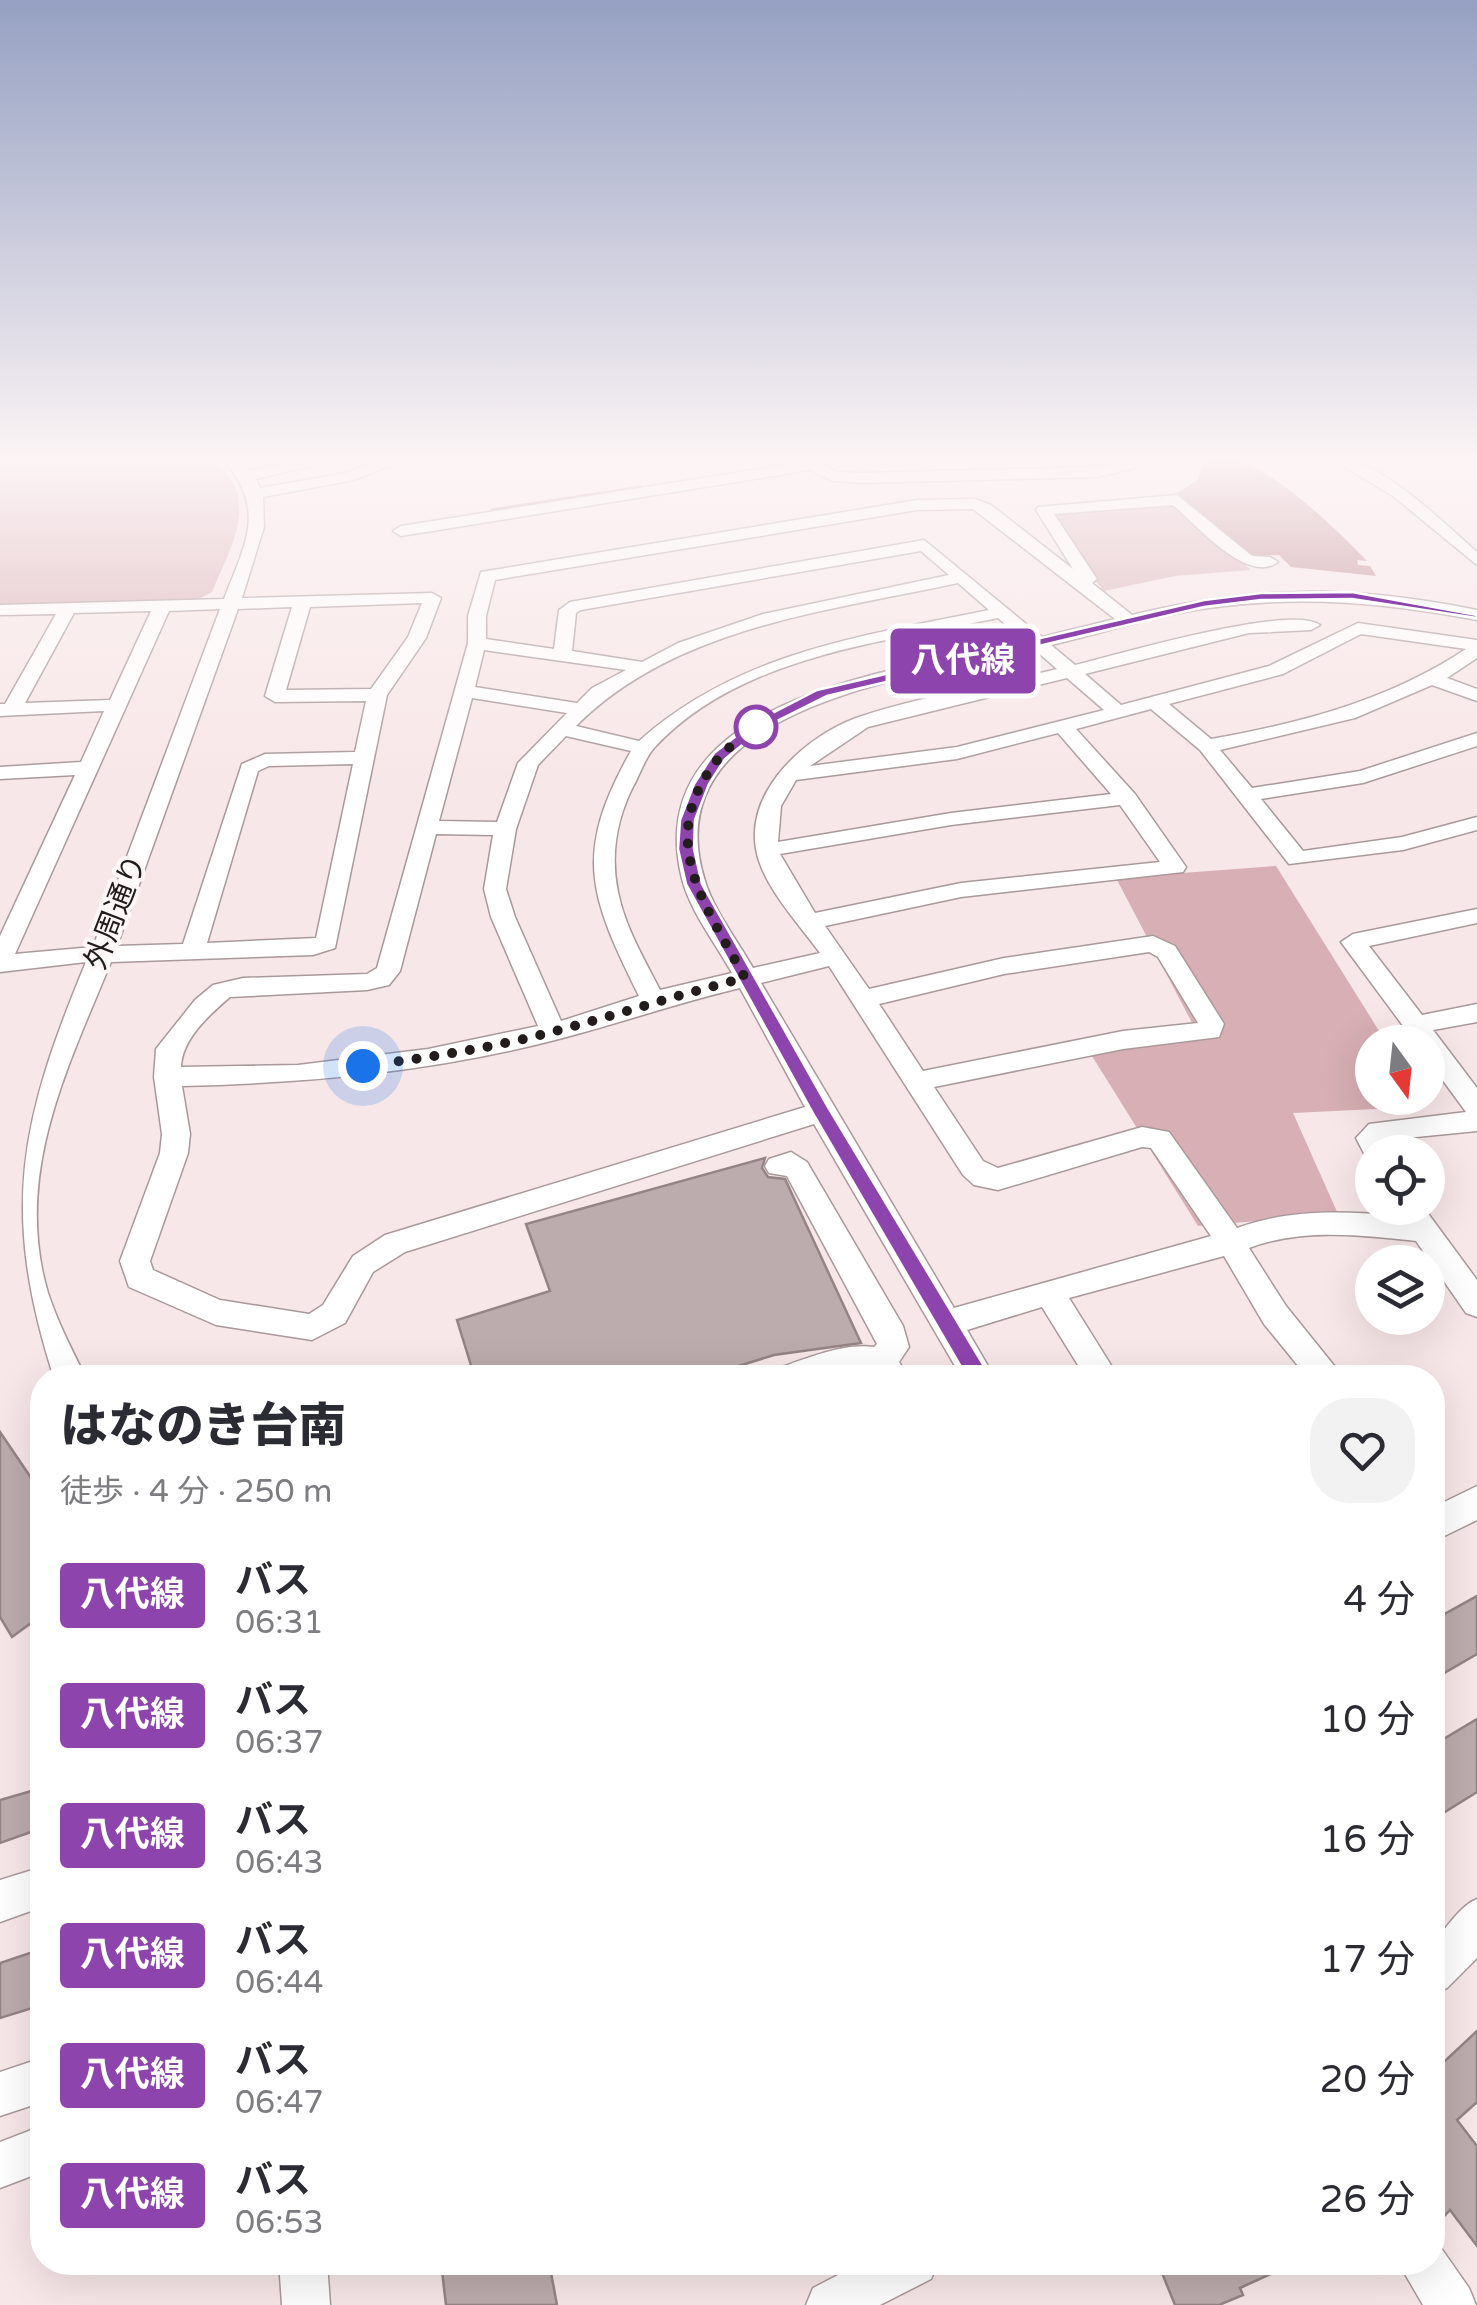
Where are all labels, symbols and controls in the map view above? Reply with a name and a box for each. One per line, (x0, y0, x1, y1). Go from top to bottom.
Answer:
line badge: 八代線 (906, 628, 1020, 694)
text: 八代線 (910, 640, 1016, 682)
unlabelled marker (735, 706, 777, 748)
street label: 外周通り (77, 849, 155, 975)
north arrow (1355, 1025, 1445, 1115)
map controls (1355, 1025, 1445, 1335)
your location (338, 1041, 388, 1091)
button: locate (1355, 1135, 1445, 1225)
button: layers (1355, 1245, 1445, 1335)
text: はなのき台南 (60, 1398, 347, 1456)
button: heart (1310, 1398, 1415, 1503)
text: 徒歩 · 4 分 · 250 m (60, 1473, 332, 1511)
text: バス (235, 1558, 311, 1604)
text: 八代線 (80, 1574, 185, 1616)
text: 4 分 (1343, 1577, 1415, 1623)
text: 06:31 (235, 1604, 324, 1642)
text: バス (235, 1678, 311, 1724)
text: 八代線 (80, 1694, 185, 1736)
text: 10 分 (1319, 1697, 1415, 1743)
text: 06:37 (235, 1724, 324, 1762)
text: バス (235, 1798, 311, 1844)
text: 八代線 (80, 1814, 185, 1856)
text: 16 分 (1319, 1817, 1415, 1863)
text: 06:43 (235, 1844, 324, 1882)
text: バス (235, 1918, 311, 1964)
text: 八代線 (80, 1934, 185, 1976)
text: 17 分 (1319, 1937, 1415, 1983)
text: 06:44 (235, 1964, 324, 2002)
text: バス (235, 2038, 311, 2084)
text: 八代線 (80, 2054, 185, 2096)
text: 20 分 (1319, 2057, 1415, 2103)
text: 06:47 (235, 2084, 324, 2122)
text: バス (235, 2158, 311, 2204)
text: 八代線 (80, 2174, 185, 2216)
text: 26 分 (1319, 2177, 1415, 2223)
text: 06:53 (235, 2204, 324, 2242)

